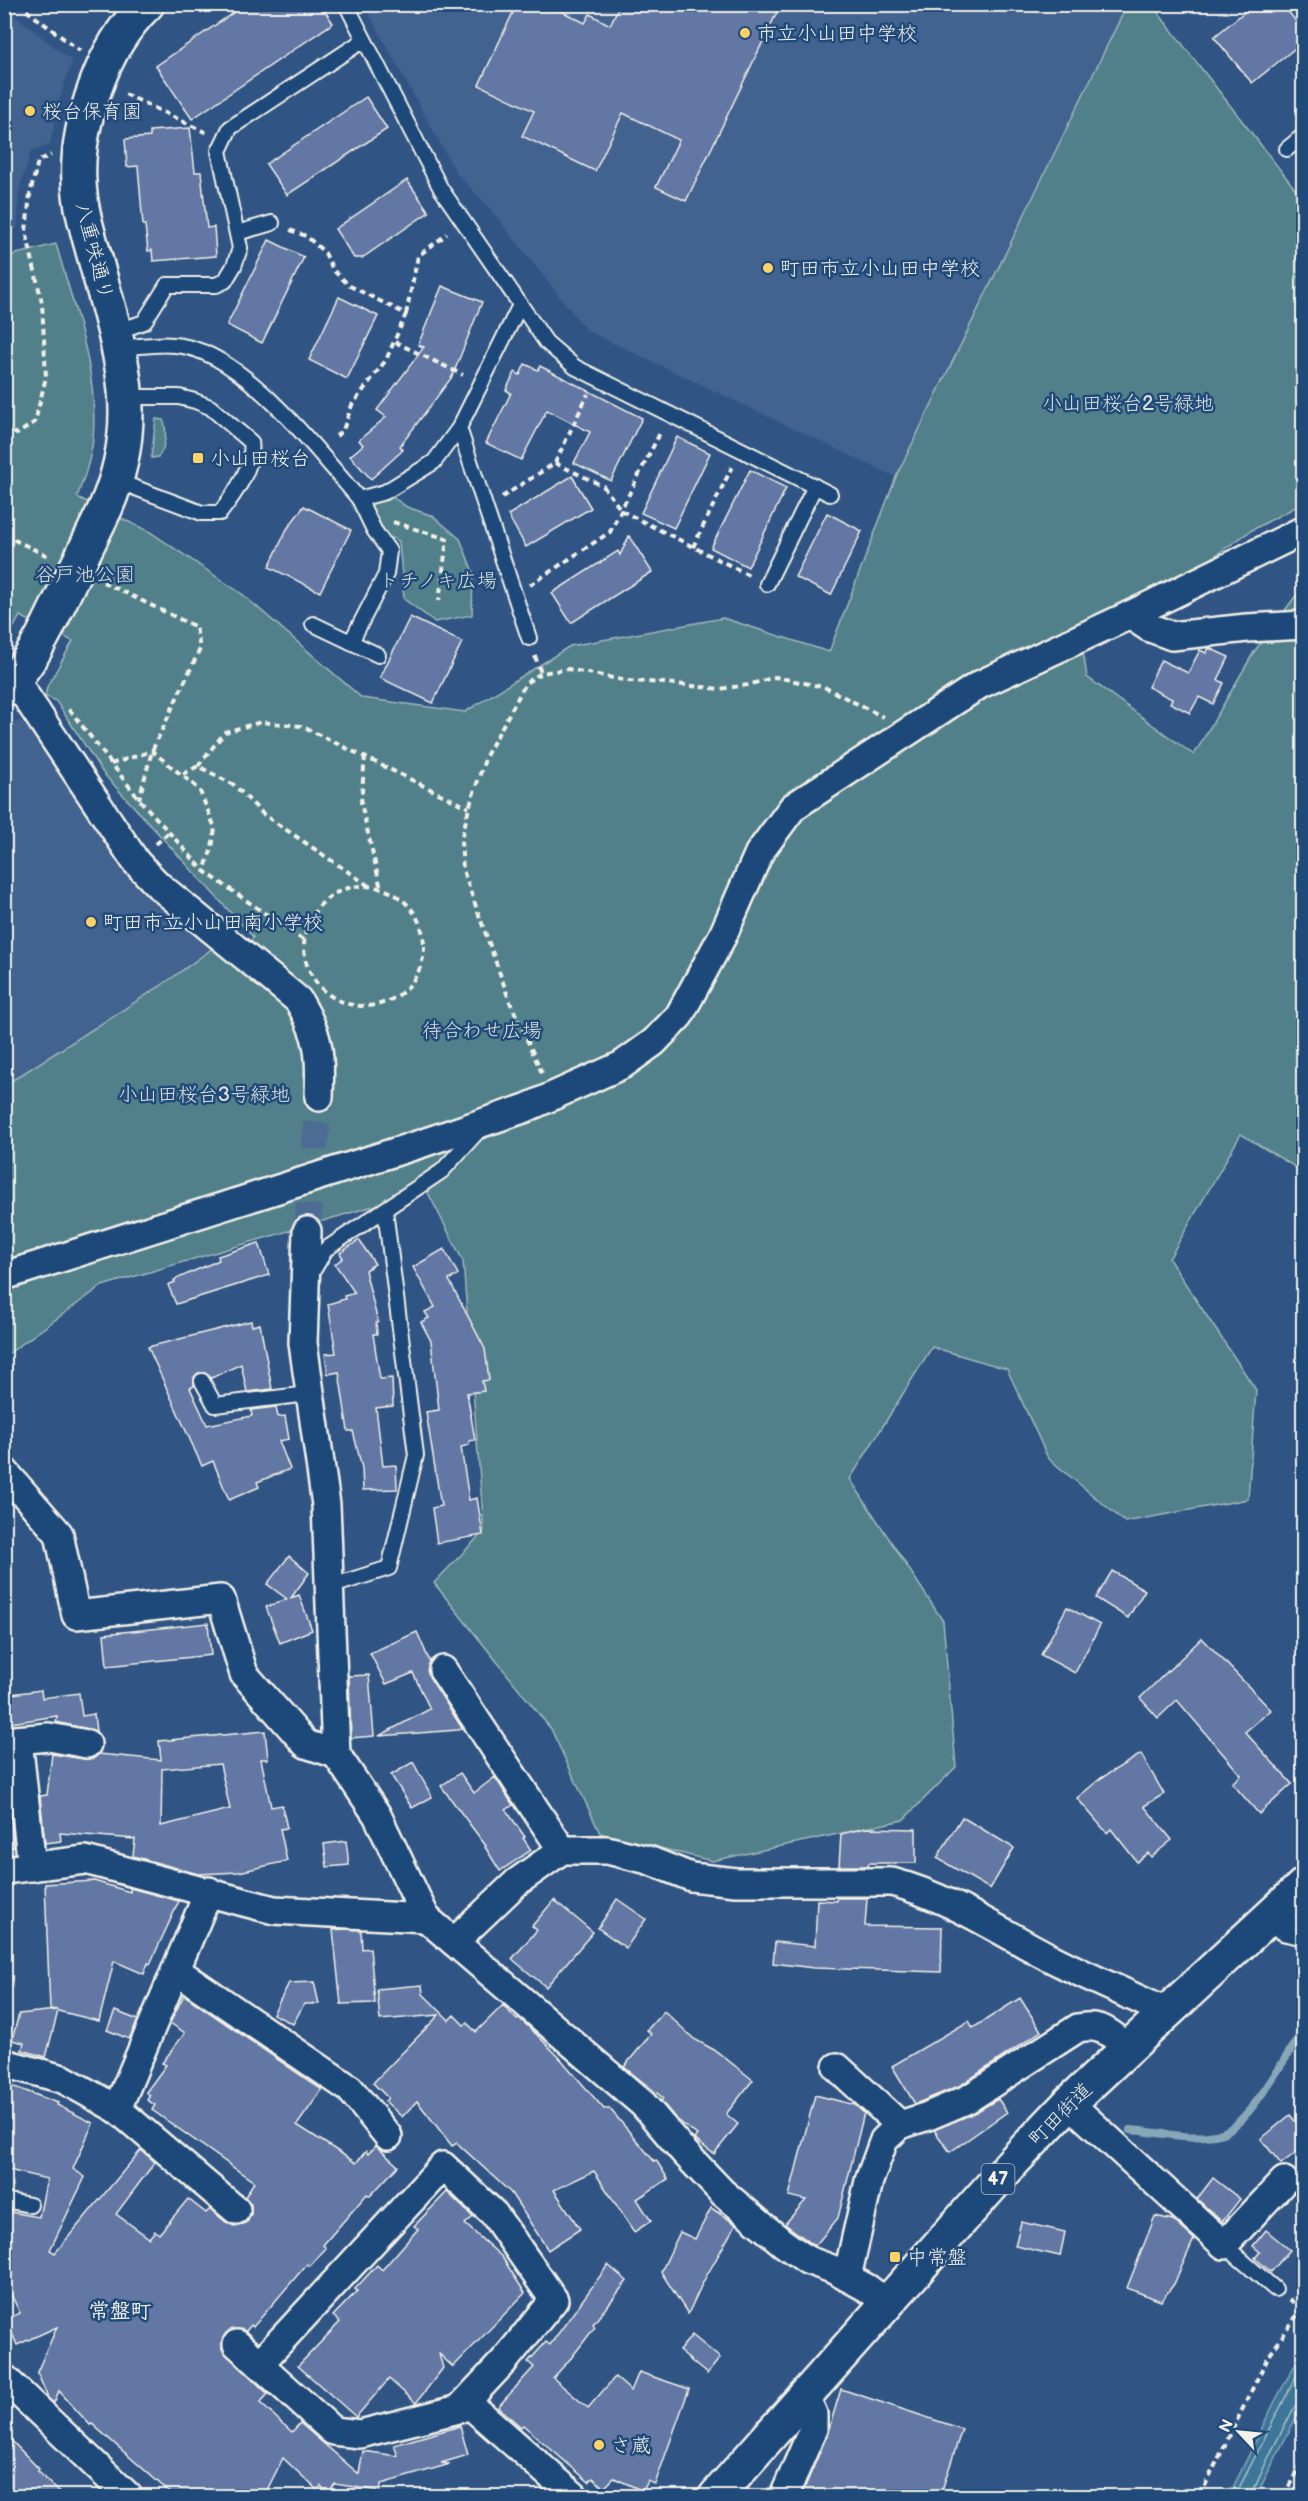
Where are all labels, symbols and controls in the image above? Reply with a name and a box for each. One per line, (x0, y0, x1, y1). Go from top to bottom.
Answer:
place label: 市立小山田中学校 (757, 22, 917, 46)
marker: 市立小山田中学校 (738, 26, 752, 40)
place label: 桜台保育園 (42, 100, 142, 124)
marker: 桜台保育園 (23, 104, 37, 118)
street label: 八重咲通り (70, 200, 118, 303)
place label: 町田市立小山田中学校 (780, 257, 980, 281)
marker: 町田市立小山田中学校 (761, 261, 775, 275)
park label: 小山田桜台2号緑地 (1042, 392, 1214, 416)
place label: 小山田桜台 (210, 447, 310, 471)
marker: 小山田桜台 (191, 451, 205, 465)
park label: 谷戸池公園 (35, 563, 135, 587)
park label: トチノキ広場 (379, 569, 497, 593)
place label: 町田市立小山田南小学校 (103, 911, 323, 935)
marker: 町田市立小山田南小学校 (84, 915, 98, 929)
park label: 待合わせ広場 (422, 1019, 542, 1043)
park label: 小山田桜台3号緑地 (118, 1083, 290, 1107)
street label: 町田街道 (1024, 2078, 1097, 2151)
road number: 47 (982, 2164, 1014, 2194)
place label: 中常盤 (907, 2246, 967, 2270)
marker: 中常盤 (888, 2250, 902, 2264)
district label: 常盤町 (89, 2299, 152, 2324)
north arrow (1209, 2402, 1269, 2462)
text: N (1216, 2417, 1238, 2436)
place label: さ蔵 (611, 2434, 651, 2458)
marker: さ蔵 (592, 2438, 606, 2452)

